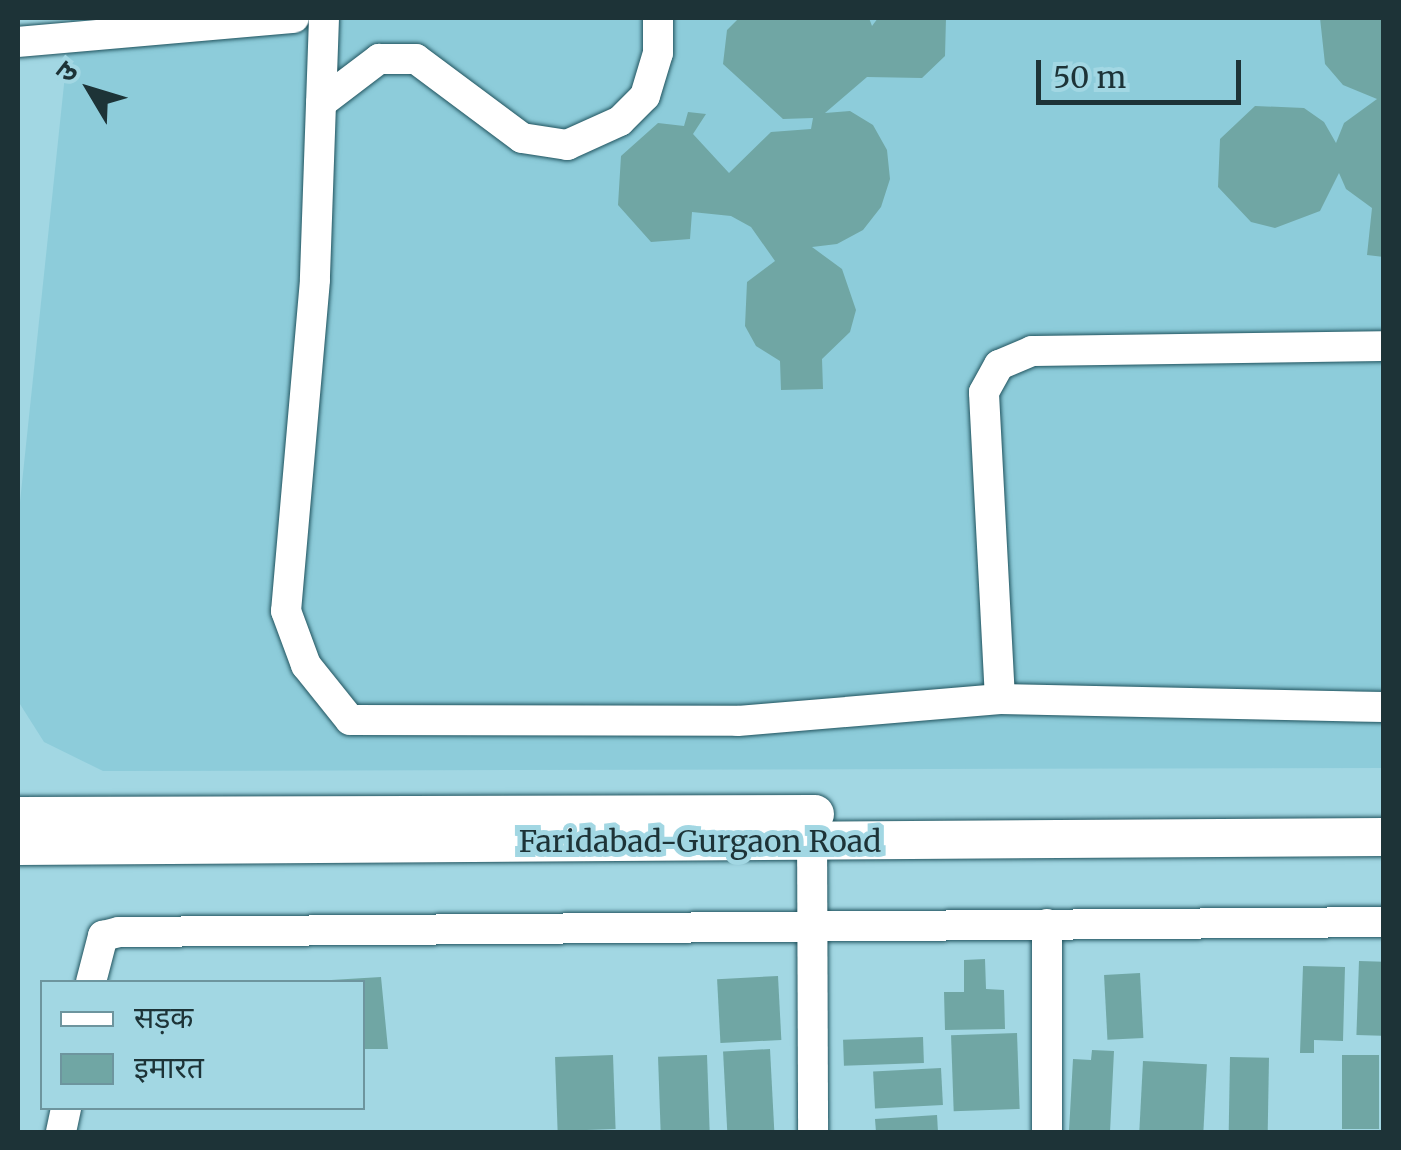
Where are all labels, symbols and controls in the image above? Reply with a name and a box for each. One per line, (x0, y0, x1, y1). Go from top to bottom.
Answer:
north arrow (40, 40, 140, 140)
scale bar (1041, 40, 1246, 102)
text: उ (47, 54, 86, 89)
text: 50 m (1053, 58, 1126, 96)
street label: Faridabad-Gurgaon Road (519, 823, 881, 859)
legend (40, 980, 365, 1110)
text: सड़क (134, 998, 193, 1036)
text: इमारत (134, 1048, 204, 1086)

